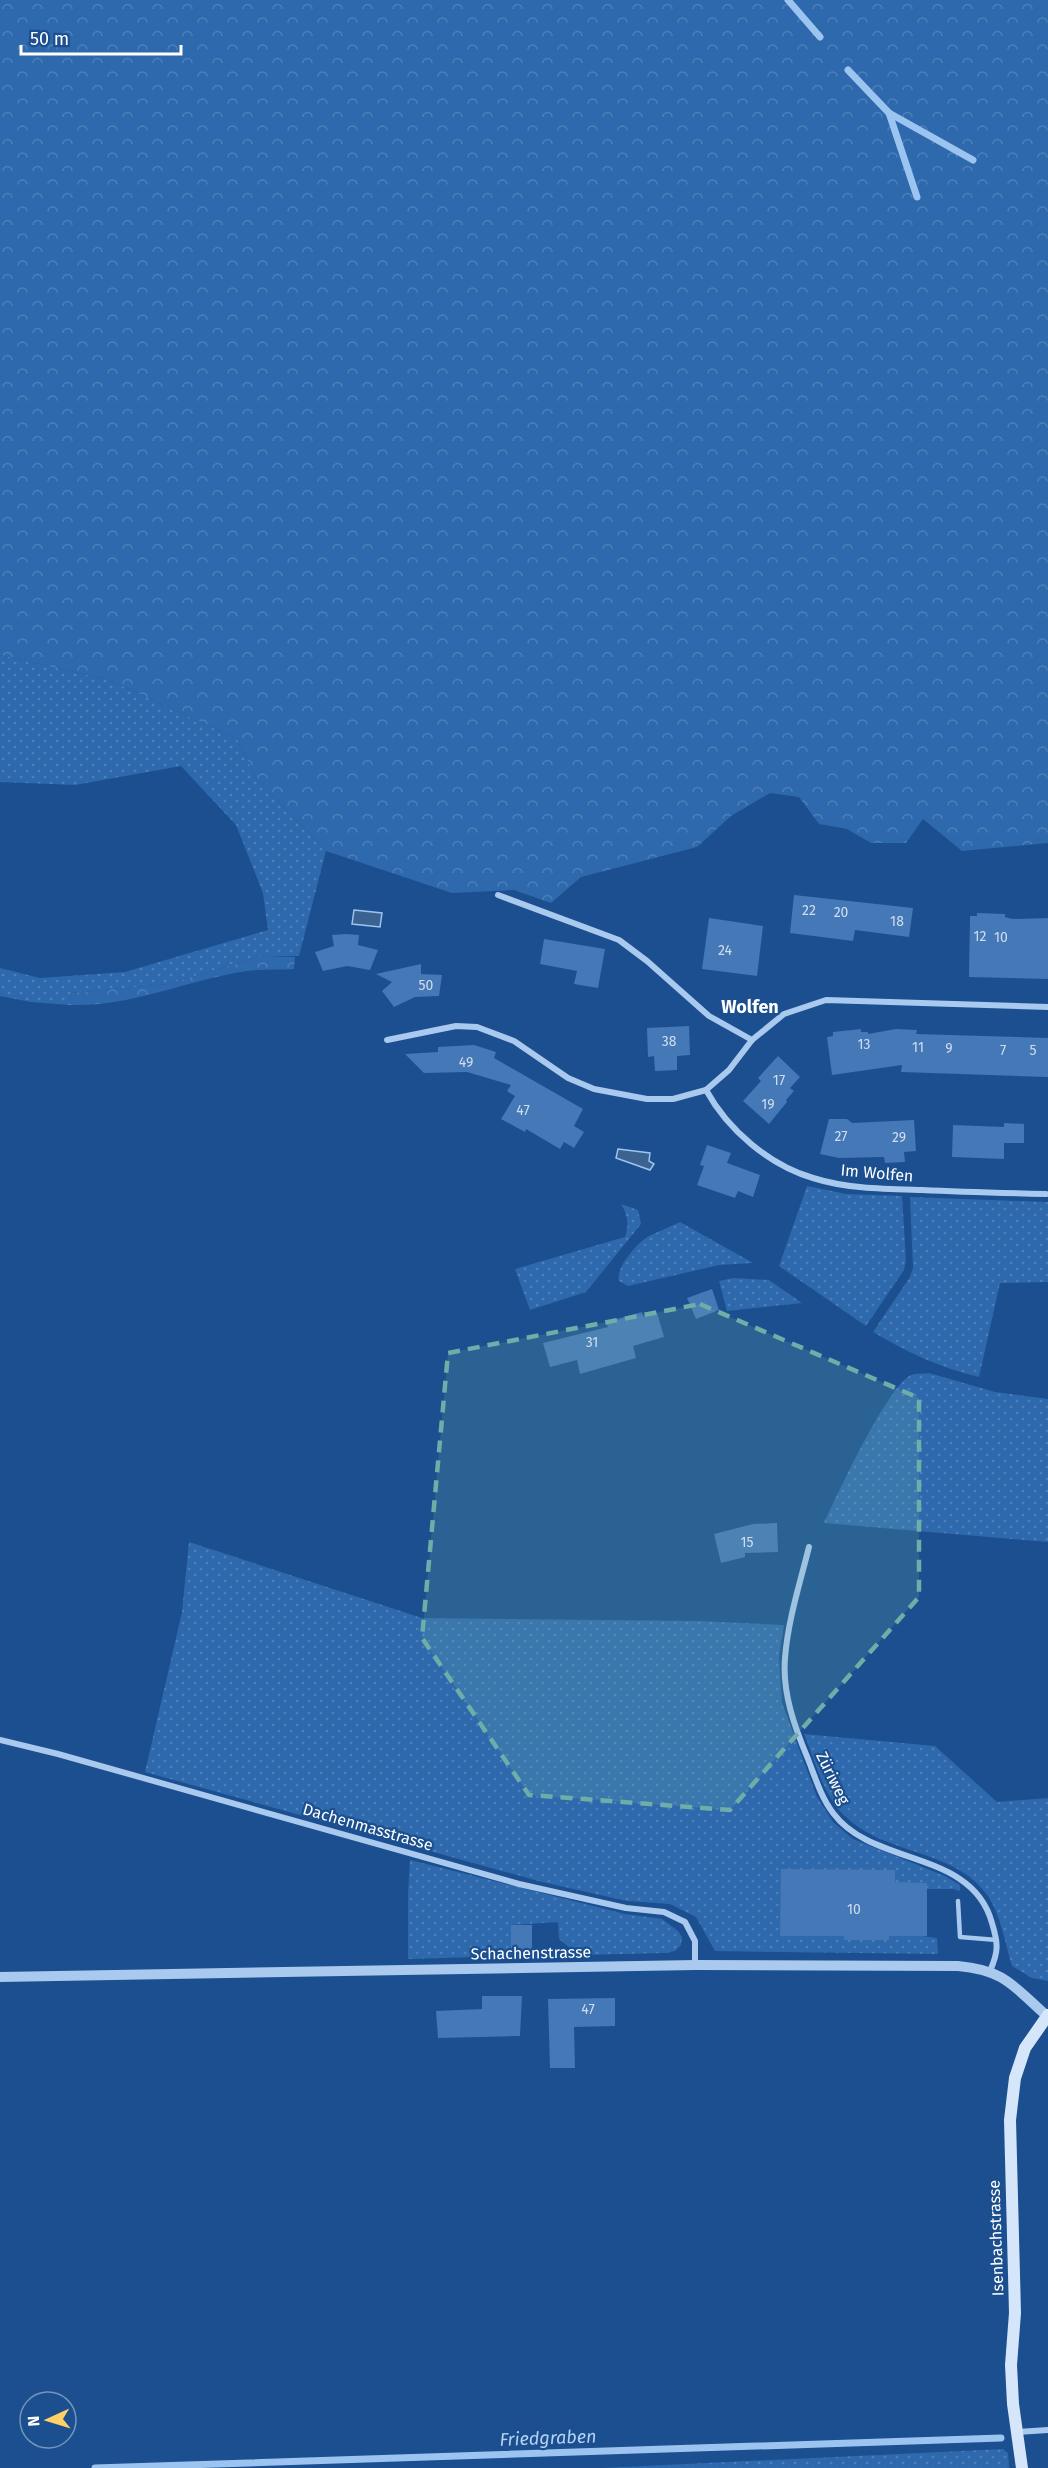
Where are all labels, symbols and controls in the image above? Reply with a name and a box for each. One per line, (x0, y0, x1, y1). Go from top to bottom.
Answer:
scale bar (21, 18, 182, 56)
text: 50 m (30, 28, 69, 50)
house number: 22 (802, 902, 816, 919)
house number: 20 (834, 904, 849, 921)
house number: 18 (890, 913, 904, 930)
house number: 12 (974, 928, 987, 945)
house number: 10 (994, 929, 1008, 946)
house number: 24 (718, 942, 733, 959)
house number: 50 (419, 977, 434, 994)
district label: Wolfen (721, 996, 779, 1018)
house number: 38 (662, 1033, 677, 1050)
house number: 13 (857, 1036, 871, 1053)
house number: 11 (912, 1039, 924, 1056)
house number: 9 (945, 1040, 953, 1057)
house number: 7 (1000, 1042, 1006, 1059)
house number: 5 (1029, 1042, 1037, 1059)
house number: 49 (459, 1054, 473, 1071)
house number: 17 (773, 1072, 785, 1089)
house number: 19 (761, 1096, 775, 1113)
house number: 47 (516, 1102, 530, 1119)
house number: 27 (834, 1128, 848, 1145)
house number: 29 (892, 1129, 906, 1146)
street label: Im Wolfen (840, 1160, 914, 1186)
house number: 31 (586, 1334, 598, 1351)
house number: 15 (740, 1534, 754, 1551)
street label: Züriweg (812, 1748, 854, 1808)
street label: Dachenmasstrasse (301, 1799, 435, 1855)
house number: 10 (847, 1901, 861, 1918)
street label: Schachenstrasse (471, 1942, 591, 1964)
house number: 47 (581, 2001, 595, 2018)
street label: Isenbachstrasse (984, 2180, 1008, 2296)
north arrow (18, 2390, 78, 2450)
text: N (24, 2415, 43, 2427)
water label: Friedgraben (499, 2425, 597, 2451)

